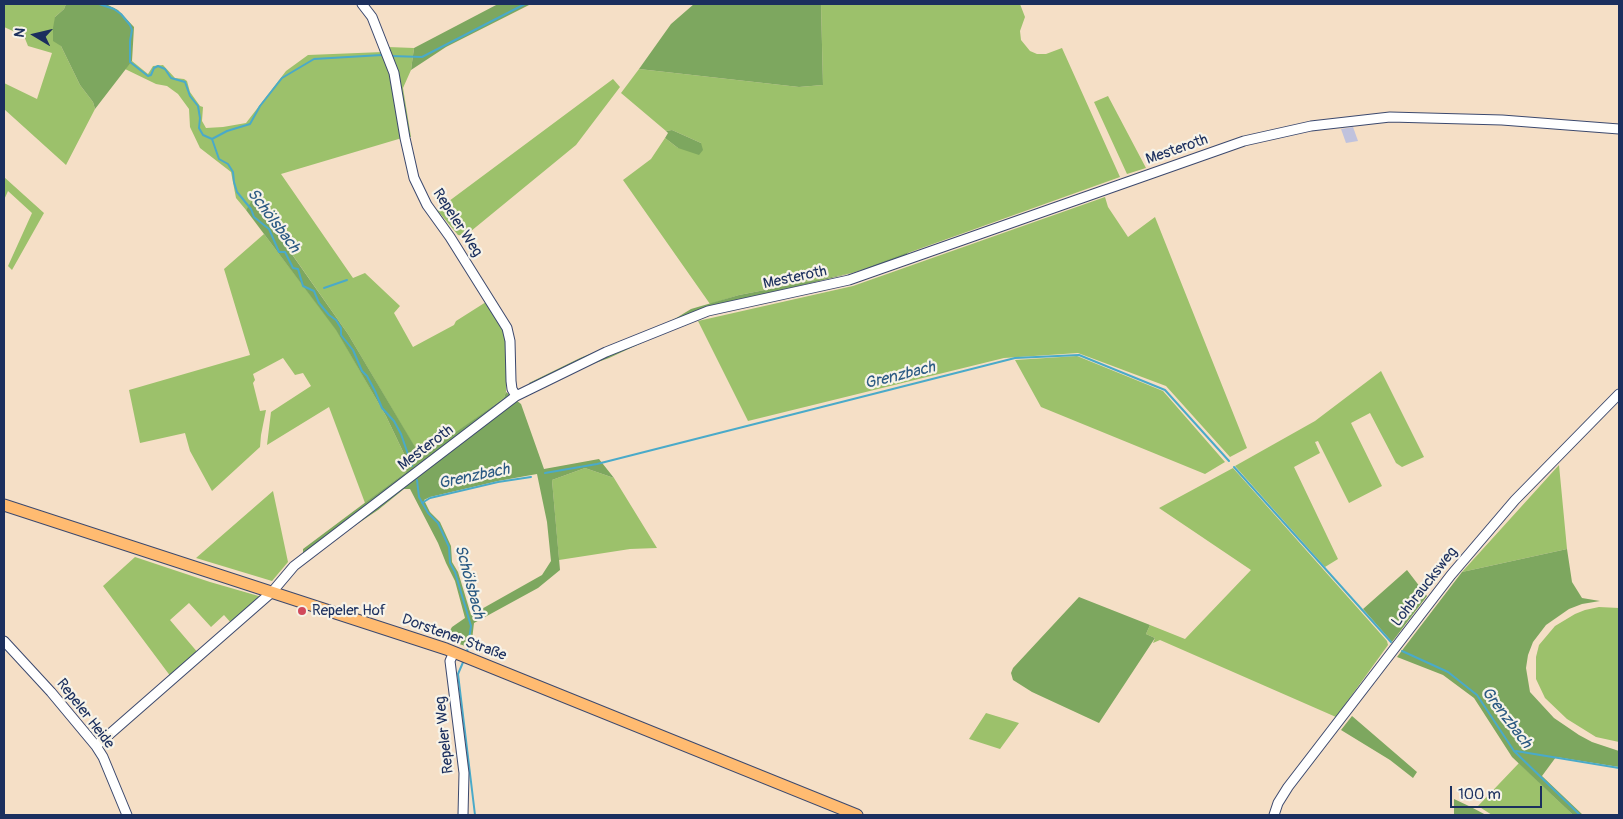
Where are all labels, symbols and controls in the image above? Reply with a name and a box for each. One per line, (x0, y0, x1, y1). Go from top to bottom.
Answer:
north arrow (10, 10, 60, 60)
text: N (11, 27, 29, 39)
street label: Mesteroth (1144, 131, 1210, 169)
water label: Schölsbach (243, 185, 303, 257)
street label: Repeler Weg (428, 185, 486, 261)
street label: Mesteroth (762, 262, 828, 294)
water label: Grenzbach (863, 358, 937, 394)
street label: Mesteroth (395, 421, 457, 475)
water label: Grenzbach (437, 460, 511, 494)
water label: Schölsbach (450, 543, 488, 621)
street label: Lohbraucksweg (1388, 544, 1462, 630)
place label: Repeler Hof (312, 602, 386, 620)
marker: Repeler Hof (296, 605, 308, 617)
street label: Dorstener Straße (399, 611, 509, 665)
street label: Repeler Heide (52, 675, 118, 753)
water label: Grenzbach (1477, 684, 1535, 752)
street label: Repeler Weg (432, 695, 458, 775)
scale bar (1453, 776, 1546, 808)
text: 100 m (1458, 785, 1501, 804)

